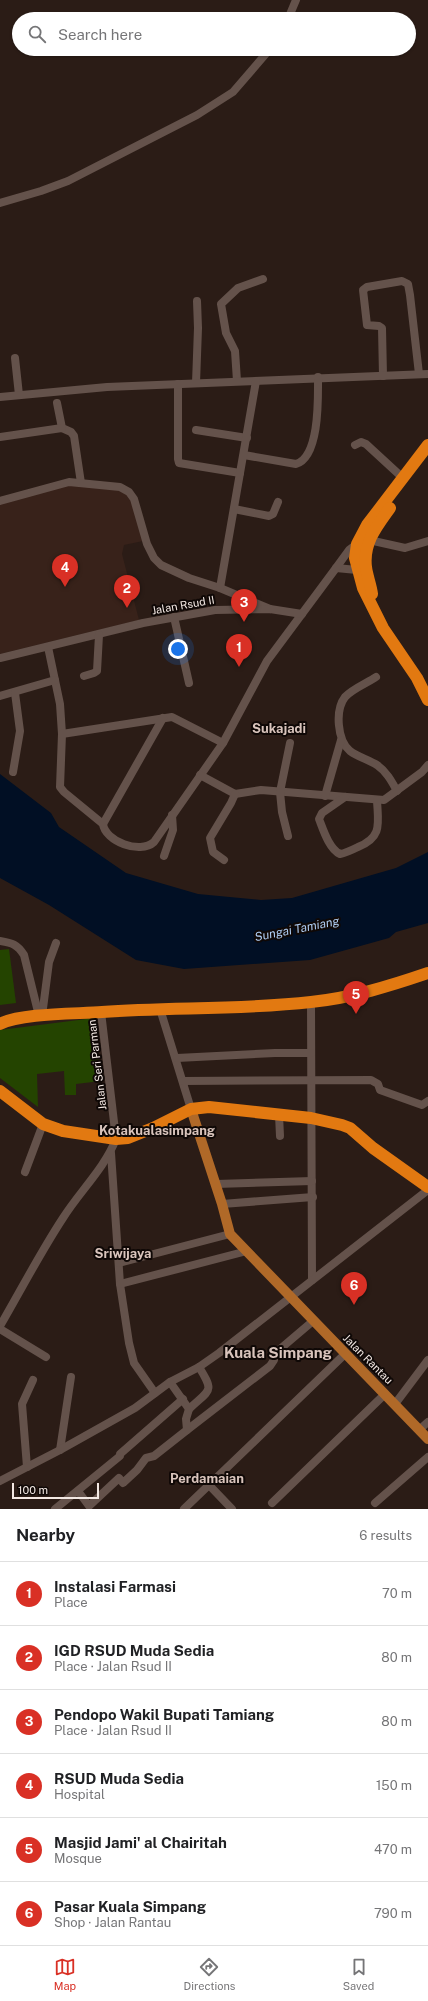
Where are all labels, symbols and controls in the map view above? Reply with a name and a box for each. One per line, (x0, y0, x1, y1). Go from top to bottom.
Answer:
search box (12, 12, 416, 56)
icon: search (26, 23, 48, 45)
text: Search here (58, 26, 142, 43)
pin: 4 (52, 554, 78, 587)
pin: 2 (114, 575, 140, 608)
pin: 3 (231, 589, 257, 622)
street label: Jalan Rsud II (151, 594, 215, 616)
pin: 1 (226, 634, 252, 667)
your location (168, 639, 188, 659)
district label: Sukajadi (252, 721, 306, 736)
water label: Sungai Tamiang (253, 914, 341, 944)
pin: 5 (343, 981, 369, 1014)
street label: Jalan Seri Parman (85, 1019, 109, 1111)
district label: Kotakualasimpang (99, 1123, 215, 1138)
district label: Sriwijaya (95, 1246, 151, 1261)
pin: 6 (341, 1272, 367, 1305)
street label: Jalan Rantau (341, 1332, 395, 1386)
district label: Kuala Simpang (224, 1344, 333, 1361)
district label: Perdamaian (170, 1471, 244, 1486)
scale bar (12, 1481, 99, 1500)
text: 100 m (18, 1484, 48, 1496)
text: Nearby (16, 1525, 75, 1545)
text: 6 results (359, 1528, 412, 1543)
text: Instalasi Farmasi (54, 1578, 176, 1595)
text: 1 (26, 1586, 32, 1601)
text: 70 m (382, 1586, 412, 1601)
text: Place (54, 1595, 88, 1610)
text: IGD RSUD Muda Sedia (54, 1642, 214, 1659)
text: 2 (25, 1650, 33, 1665)
text: 80 m (381, 1650, 412, 1665)
text: Place · Jalan Rsud II (54, 1659, 172, 1674)
text: Pendopo Wakil Bupati Tamiang (54, 1706, 274, 1723)
text: 3 (25, 1714, 33, 1729)
text: 80 m (381, 1714, 412, 1729)
text: Place · Jalan Rsud II (54, 1723, 172, 1738)
text: RSUD Muda Sedia (54, 1770, 184, 1787)
text: 4 (25, 1778, 33, 1793)
text: 150 m (376, 1778, 412, 1793)
text: Hospital (54, 1787, 105, 1802)
text: Masjid Jami' al Chairitah (54, 1834, 227, 1851)
text: 5 (25, 1842, 33, 1857)
text: 470 m (374, 1842, 412, 1857)
text: Mosque (54, 1851, 102, 1866)
text: Pasar Kuala Simpang (54, 1898, 206, 1915)
text: 6 (25, 1906, 33, 1921)
text: 790 m (374, 1906, 412, 1921)
text: Shop · Jalan Rantau (54, 1915, 171, 1930)
tab: Map (54, 1956, 76, 1992)
tab: Directions (184, 1956, 235, 1992)
tab: Saved (343, 1956, 374, 1992)

